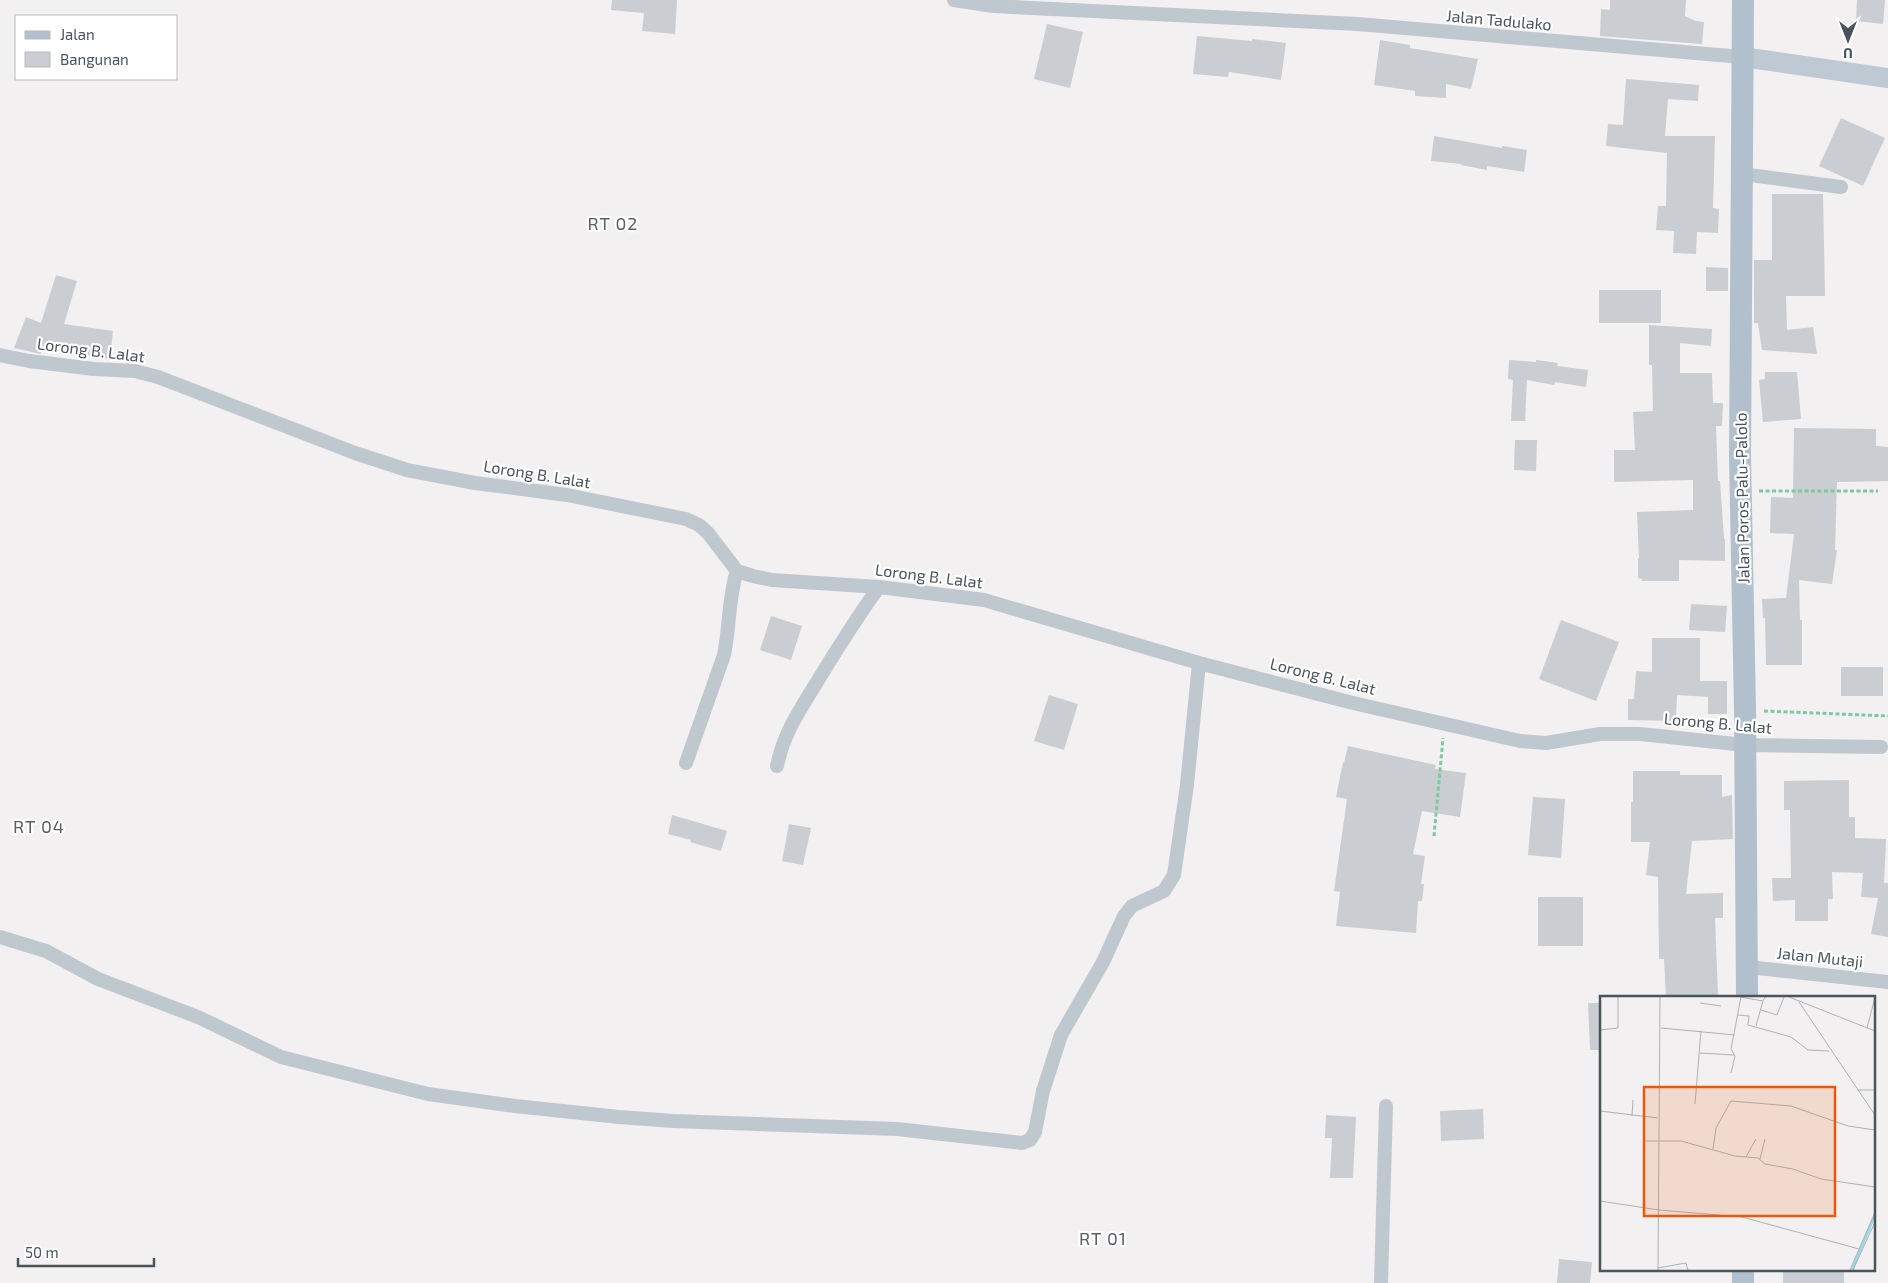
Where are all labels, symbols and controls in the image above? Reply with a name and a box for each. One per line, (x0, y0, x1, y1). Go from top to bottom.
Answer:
street label: Jalan Tadulako (1446, 5, 1552, 34)
legend (15, 15, 178, 80)
north arrow (1823, 15, 1873, 65)
text: Jalan (60, 25, 95, 43)
text: U (1843, 45, 1853, 62)
text: Bangunan (60, 50, 129, 68)
district label: RT 02 (588, 212, 638, 234)
street label: Lorong B. Lalat (36, 333, 146, 366)
street label: Jalan Poros Palu-Palolo (1731, 412, 1752, 584)
street label: Lorong B. Lalat (482, 456, 592, 491)
street label: Lorong B. Lalat (874, 559, 984, 592)
street label: Lorong B. Lalat (1268, 653, 1378, 698)
street label: Lorong B. Lalat (1663, 708, 1773, 737)
district label: RT 04 (13, 815, 65, 837)
street label: Jalan Mutaji (1776, 943, 1864, 971)
inset map (1600, 996, 1876, 1270)
district label: RT 01 (1079, 1227, 1127, 1249)
scale bar (18, 1236, 154, 1268)
text: 50 m (25, 1243, 59, 1261)

